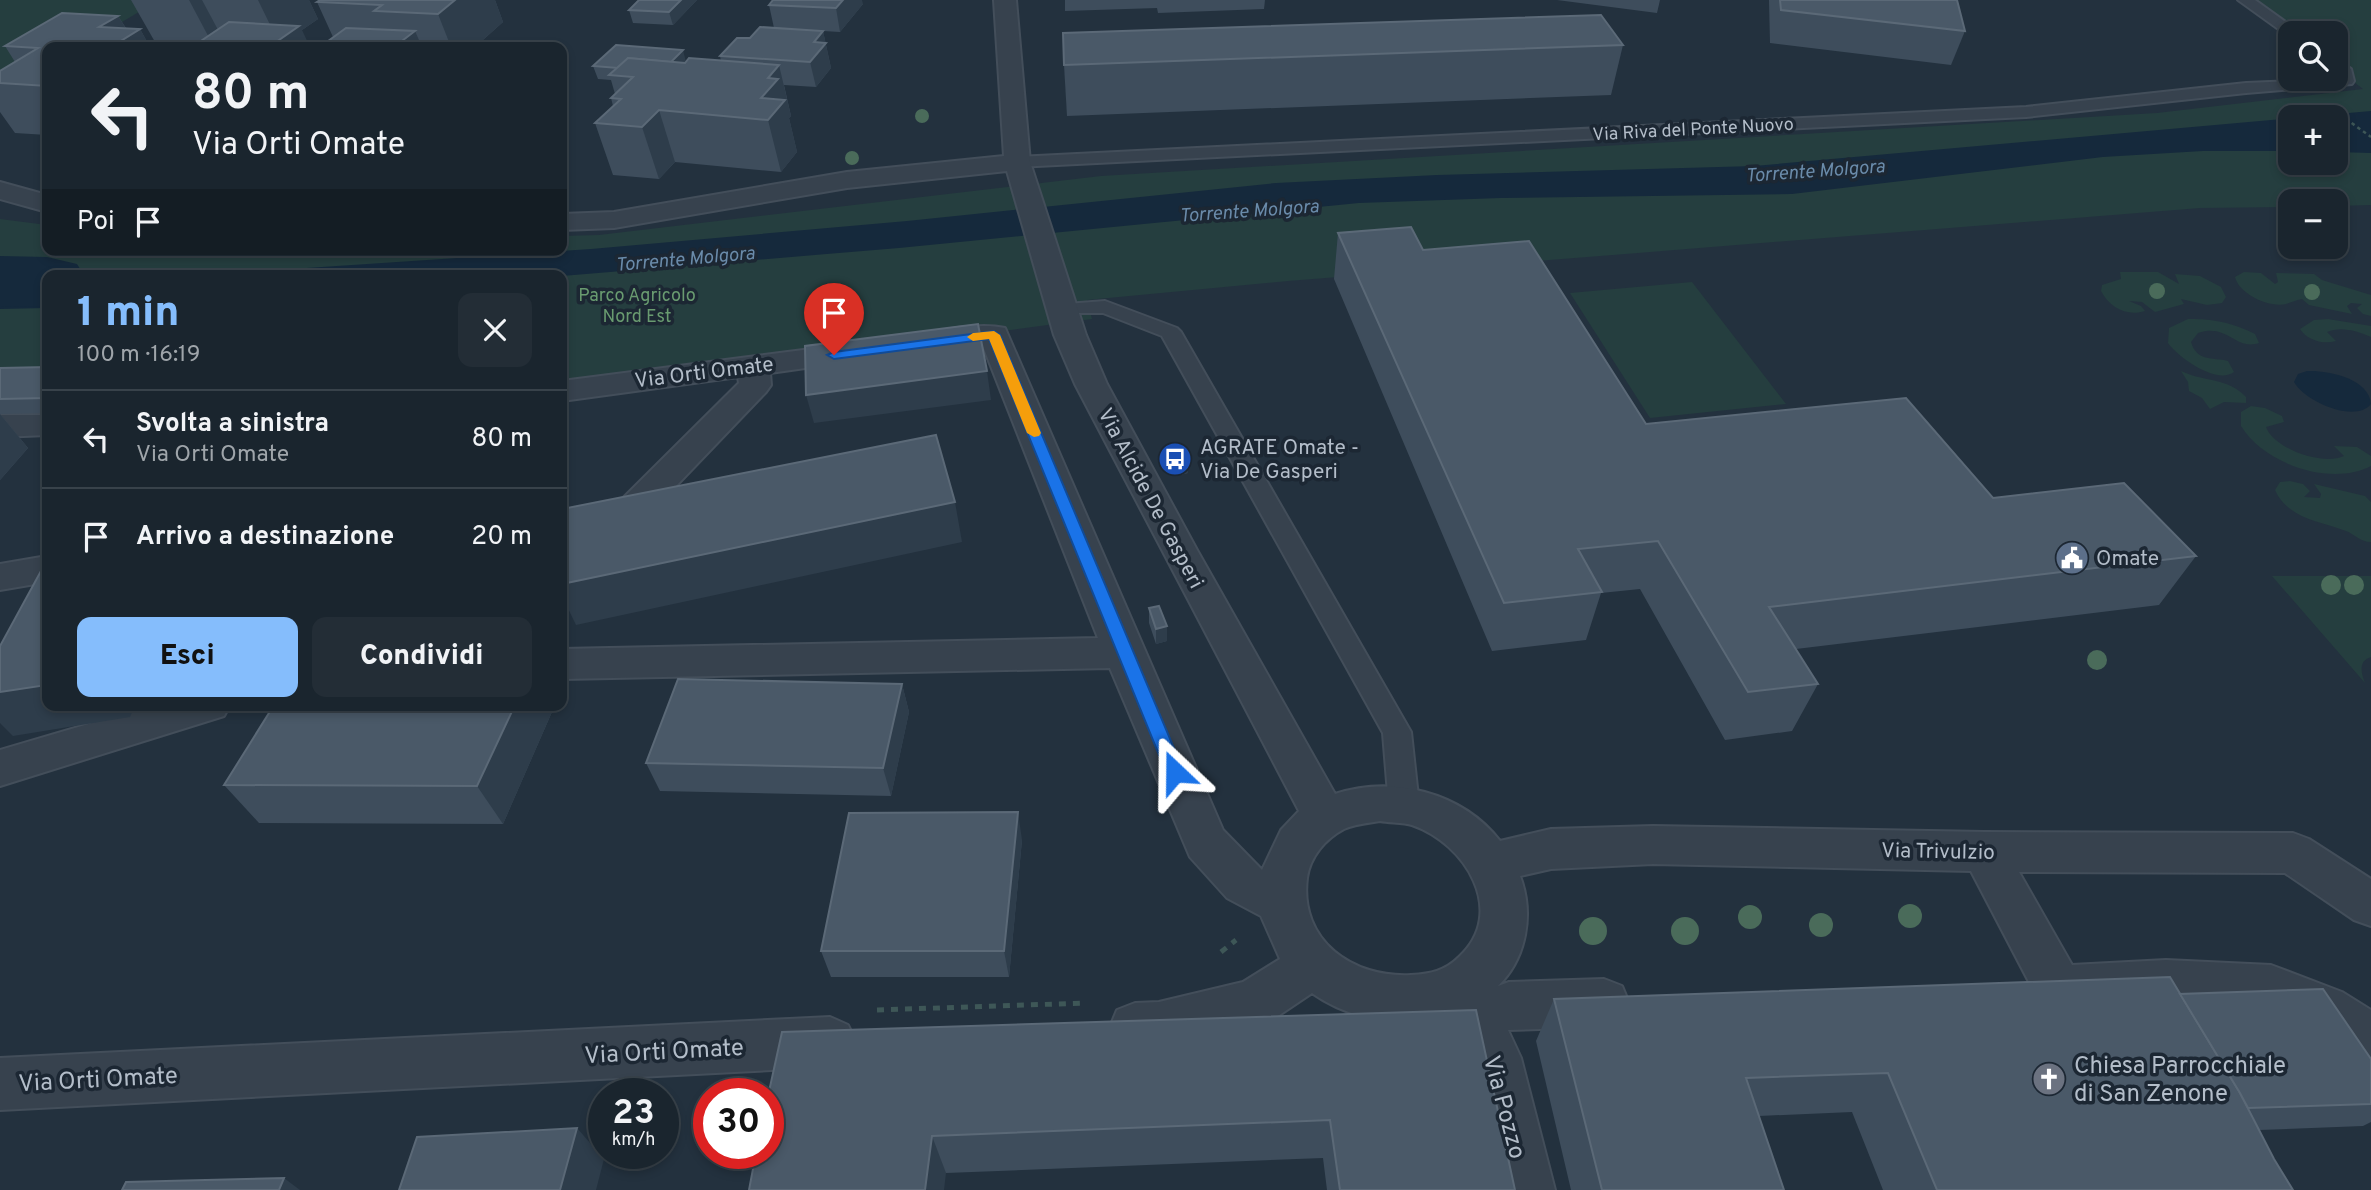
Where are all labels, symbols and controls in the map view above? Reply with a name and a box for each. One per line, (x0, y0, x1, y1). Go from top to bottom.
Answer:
map controls (2278, 21, 2348, 259)
button: search (2278, 21, 2348, 91)
text: 80 m (192, 65, 309, 127)
icon: left (77, 70, 168, 161)
button: + (2278, 105, 2348, 175)
street label: Via Riva del Ponte Nuovo (1592, 114, 1794, 147)
text: Via Orti Omate (192, 126, 405, 166)
water label: Torrente Molgora (1745, 155, 1886, 189)
button: − (2278, 189, 2348, 259)
water label: Torrente Molgora (1179, 195, 1320, 229)
icon: arrive (129, 203, 167, 241)
text: Poi (77, 206, 115, 239)
water label: Torrente Molgora (614, 242, 756, 278)
pin (804, 283, 864, 355)
park label: Parco Agricolo Nord Est (578, 285, 696, 329)
text: 1 min (77, 288, 180, 341)
button: close (458, 293, 532, 367)
icon: arrive (815, 294, 853, 332)
text: 100 m · 16:19 (77, 341, 200, 370)
street label: Via Orti Omate (633, 352, 775, 395)
street label: Via Alcide De Gasperi (1091, 404, 1209, 594)
text: Svolta a sinistra (136, 408, 329, 441)
icon: left (77, 420, 115, 458)
text: 80 m (472, 423, 532, 456)
place label: AGRATE Omate - Via De Gasperi (1200, 435, 1359, 486)
bus stop icon: AGRATE Omate - Via De Gasperi (1156, 440, 1194, 478)
text: Via Orti Omate (136, 441, 289, 470)
icon: arrive (77, 518, 115, 556)
text: Arrivo a destinazione (136, 521, 394, 554)
text: 20 m (471, 521, 532, 554)
public building icon: Omate (2053, 539, 2091, 577)
place label: Omate (2096, 546, 2159, 573)
button: Esci (77, 617, 298, 697)
button: Condividi (312, 617, 532, 697)
position arrow (1138, 735, 1212, 809)
street label: Via Trivulzio (1881, 838, 1995, 867)
street label: Via Orti Omate (584, 1034, 745, 1072)
place label: Chiesa Parrocchiale di San Zenone (2074, 1052, 2286, 1110)
street label: Via Pozzo (1475, 1053, 1531, 1162)
church icon: Chiesa Parrocchiale di San Zenone (2030, 1060, 2068, 1098)
street label: Via Orti Omate (18, 1062, 179, 1100)
speed limit sign: 30 (693, 1078, 784, 1169)
text: 23 (612, 1092, 655, 1136)
text: km/h (612, 1129, 655, 1152)

